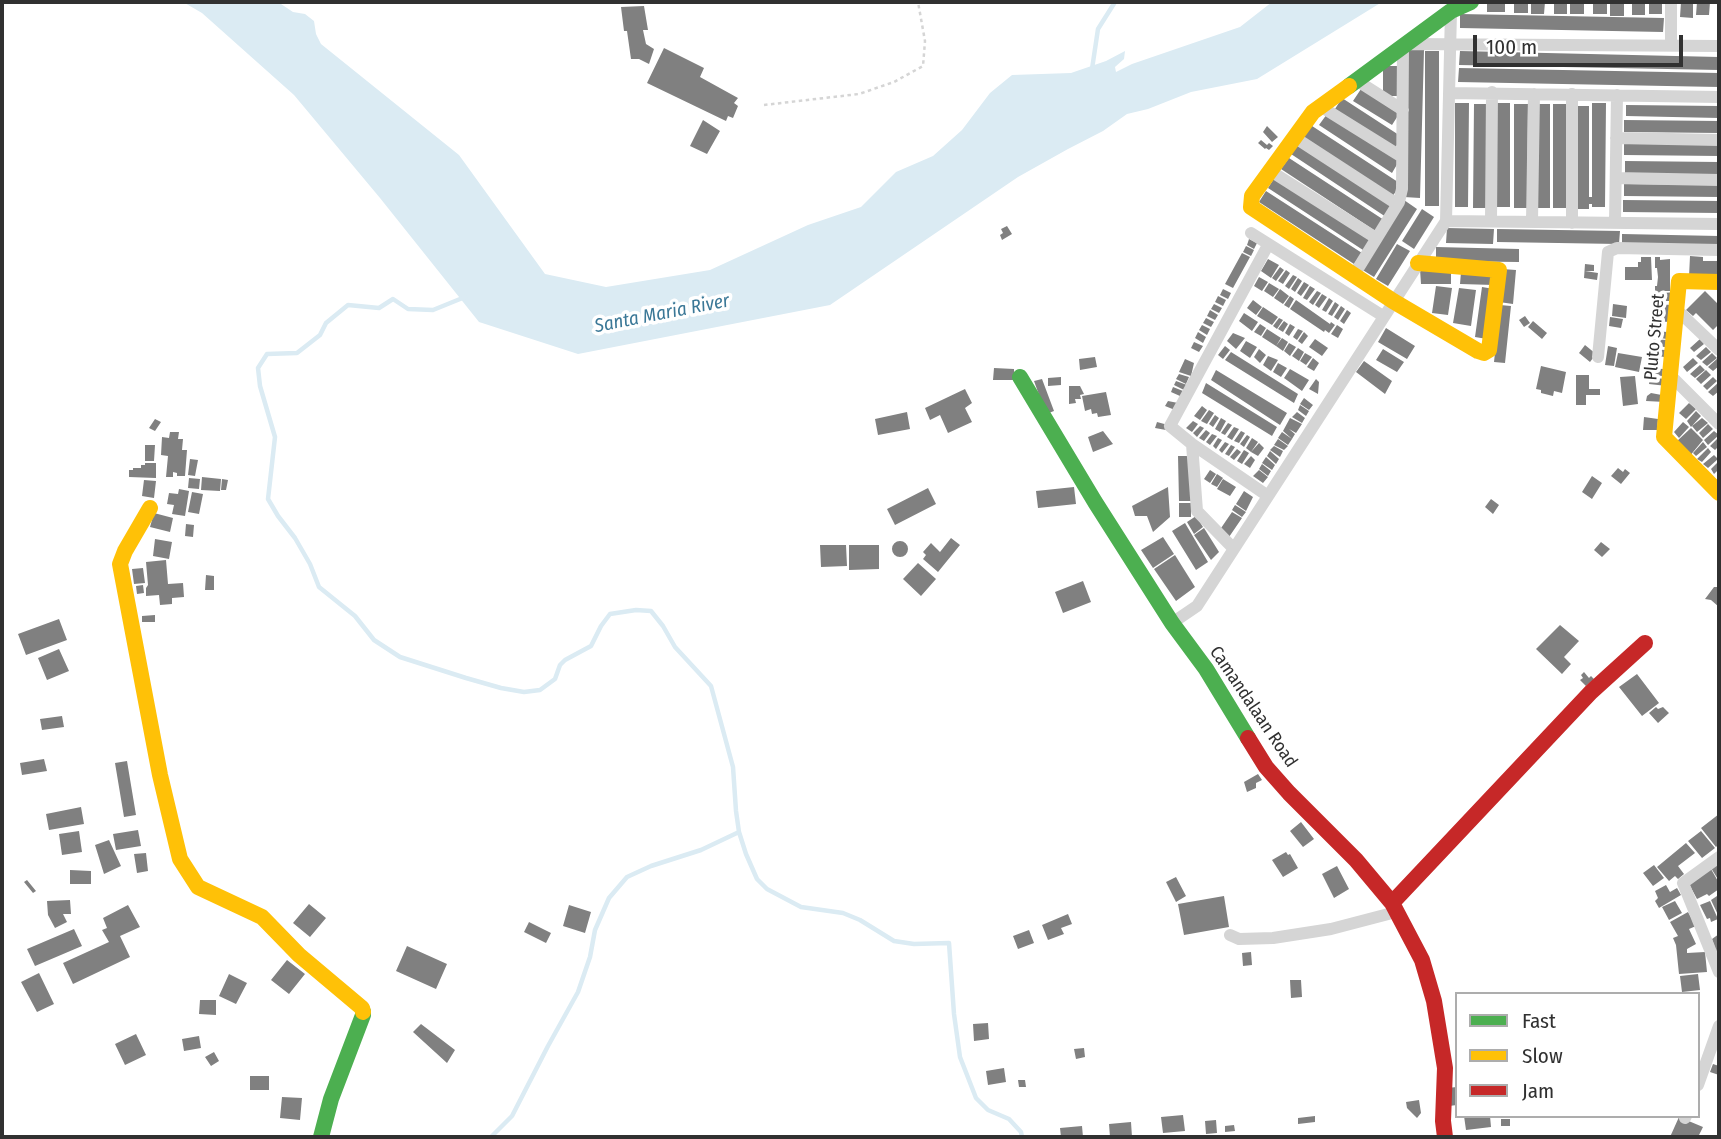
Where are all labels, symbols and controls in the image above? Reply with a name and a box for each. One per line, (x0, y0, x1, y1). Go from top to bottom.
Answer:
scale bar (1476, 21, 1686, 65)
text: 100 m (1486, 34, 1537, 60)
water label: Santa Maria River (593, 290, 731, 338)
street label: Pluto Street (1640, 293, 1670, 381)
street label: Camandalaan Road (1204, 642, 1302, 772)
legend (1455, 992, 1700, 1118)
text: Fast (1522, 1008, 1556, 1034)
text: Slow (1522, 1043, 1563, 1069)
text: Jam (1522, 1078, 1554, 1104)

